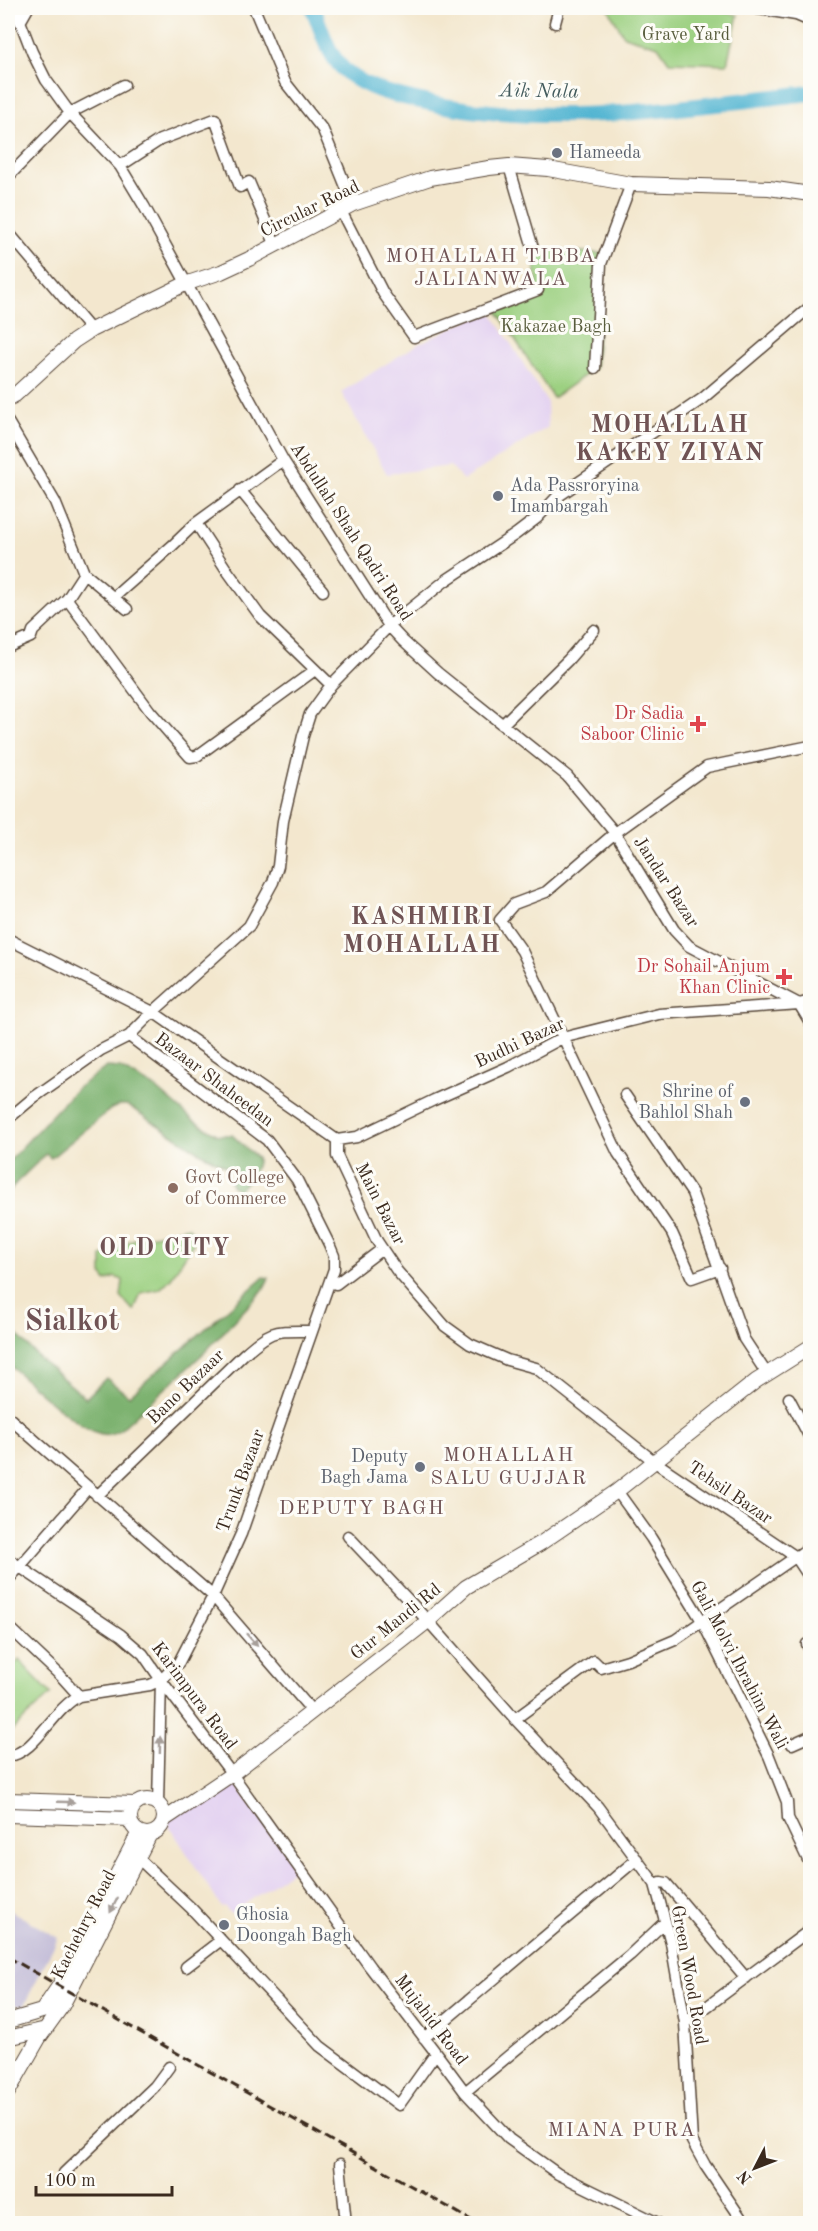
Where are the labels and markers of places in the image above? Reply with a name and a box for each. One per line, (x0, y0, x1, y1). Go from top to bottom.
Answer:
place label: Hameeda (569, 144, 641, 162)
marker: Hameeda (550, 146, 564, 160)
place label: Ada Passroryina Imambargah (510, 477, 640, 516)
marker: Ada Passroryina Imambargah (491, 489, 505, 503)
place label: Dr Sadia Saboor Clinic (580, 705, 684, 744)
marker: Dr Sadia Saboor Clinic (689, 715, 707, 733)
place label: Dr Sohail Anjum Khan Clinic (637, 958, 770, 997)
marker: Dr Sohail Anjum Khan Clinic (775, 968, 793, 986)
place label: Shrine of Bahlol Shah (639, 1083, 734, 1122)
marker: Shrine of Bahlol Shah (738, 1095, 752, 1109)
place label: Govt College of Commerce (185, 1169, 286, 1208)
marker: Govt College of Commerce (166, 1181, 180, 1195)
place label: Deputy Bagh Jama (320, 1448, 408, 1487)
marker: Deputy Bagh Jama (413, 1460, 427, 1474)
place label: Ghosia Doongah Bagh (236, 1906, 352, 1945)
marker: Ghosia Doongah Bagh (217, 1918, 231, 1932)

